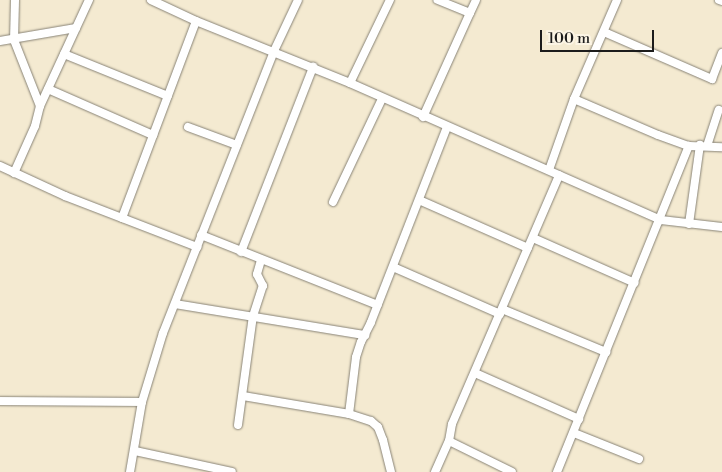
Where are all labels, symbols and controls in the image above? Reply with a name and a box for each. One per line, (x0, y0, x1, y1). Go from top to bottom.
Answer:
scale bar (542, 20, 656, 52)
text: 100 m (548, 29, 590, 48)

